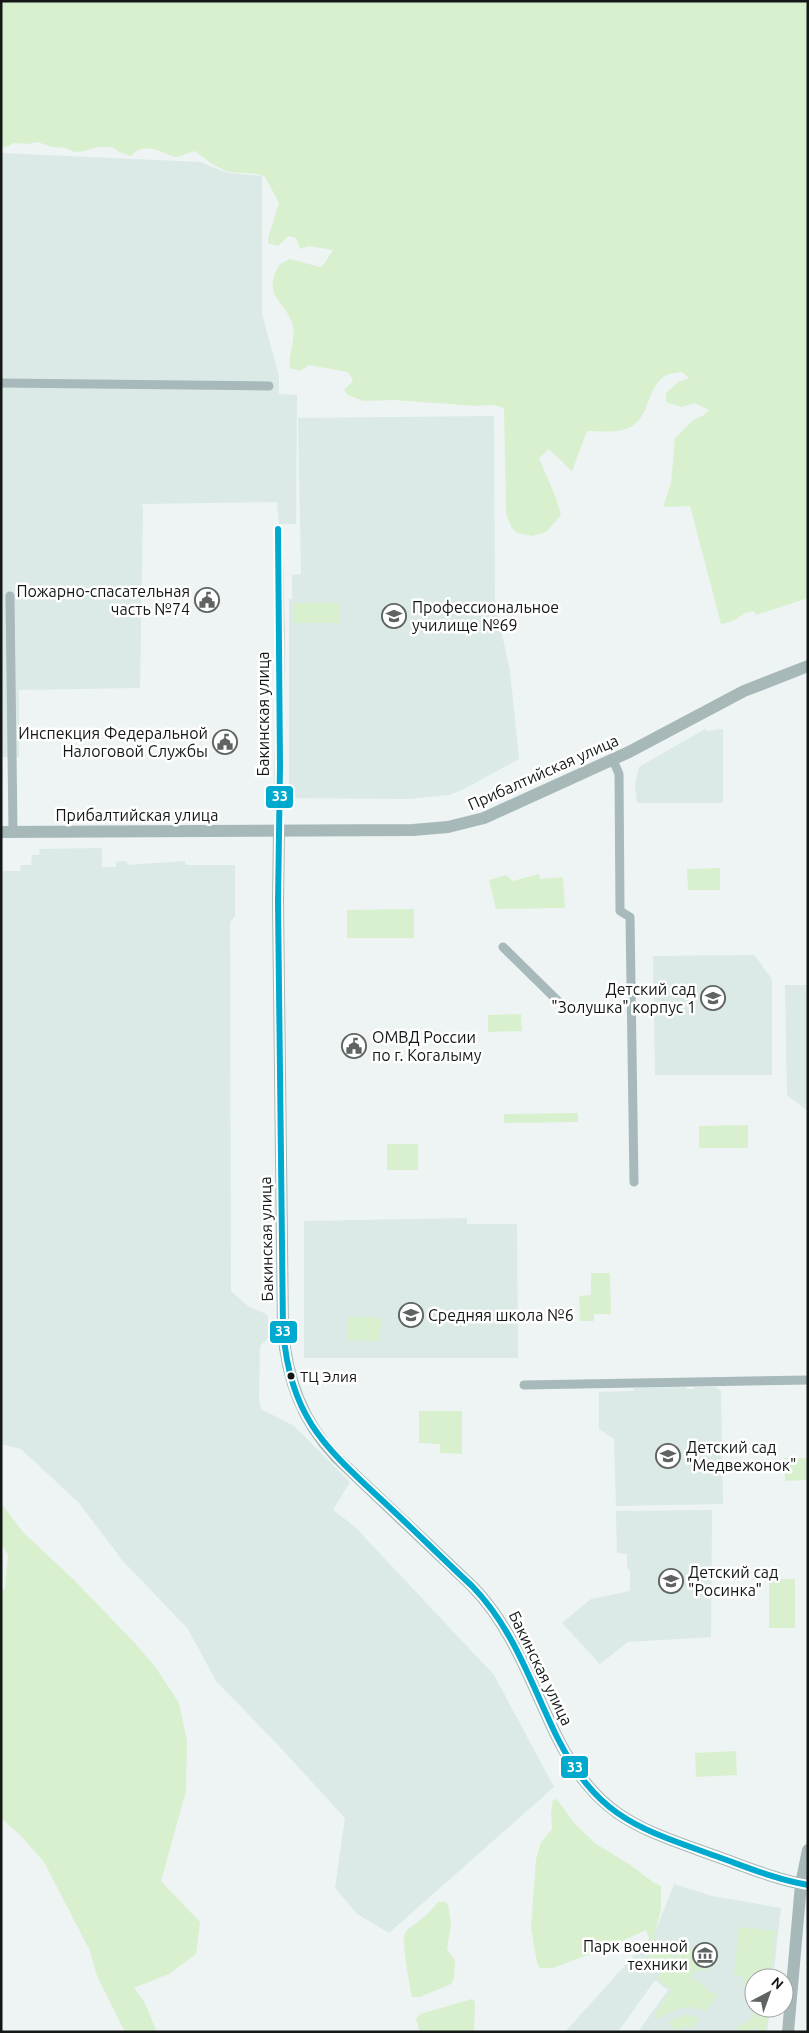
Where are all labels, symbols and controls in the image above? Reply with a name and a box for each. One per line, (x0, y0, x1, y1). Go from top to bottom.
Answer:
place label: Пожарно-спасательная часть №74 (16, 582, 190, 618)
public building icon: Пожарно-спасательная часть №74 (194, 587, 220, 613)
place label: Профессиональное училище №69 (412, 598, 559, 634)
school or university icon: Профессиональное училище №69 (381, 603, 407, 629)
street label: Бакинская улица (254, 651, 272, 777)
place label: Инспекция Федеральной Налоговой Службы (18, 724, 208, 760)
public building icon: Инспекция Федеральной Налоговой Службы (212, 729, 238, 755)
street label: Прибалтийская улица (465, 731, 621, 813)
line badge: 33 (265, 785, 294, 809)
text: 33 (272, 788, 288, 804)
street label: Прибалтийская улица (56, 806, 218, 824)
place label: Детский сад "Золушка" корпус 1 (551, 980, 696, 1016)
school or university icon: Детский сад "Золушка" корпус 1 (700, 985, 726, 1011)
place label: ОМВД России по г. Когалыму (372, 1028, 482, 1064)
public building icon: ОМВД России по г. Когалыму (341, 1033, 367, 1059)
street label: Бакинская улица (256, 1176, 276, 1302)
school or university icon: Средняя школа №6 (398, 1302, 424, 1328)
place label: Средняя школа №6 (428, 1306, 574, 1324)
line badge: 33 (269, 1320, 298, 1344)
text: 33 (275, 1323, 291, 1339)
place label: ТЦ Элия (300, 1368, 357, 1385)
marker: ТЦ Элия (286, 1371, 296, 1381)
place label: Детский сад "Медвежонок" (686, 1438, 796, 1474)
school or university icon: Детский сад "Медвежонок" (655, 1443, 681, 1469)
place label: Детский сад "Росинка" (688, 1563, 778, 1599)
school or university icon: Детский сад "Росинка" (658, 1568, 684, 1594)
street label: Бакинская улица (505, 1608, 577, 1728)
line badge: 33 (560, 1755, 589, 1779)
text: 33 (567, 1759, 583, 1775)
place label: Парк военной техники (583, 1937, 688, 1973)
museum icon: Парк военной техники (692, 1942, 718, 1968)
north arrow (744, 1968, 794, 2018)
text: N (768, 1974, 787, 1993)

